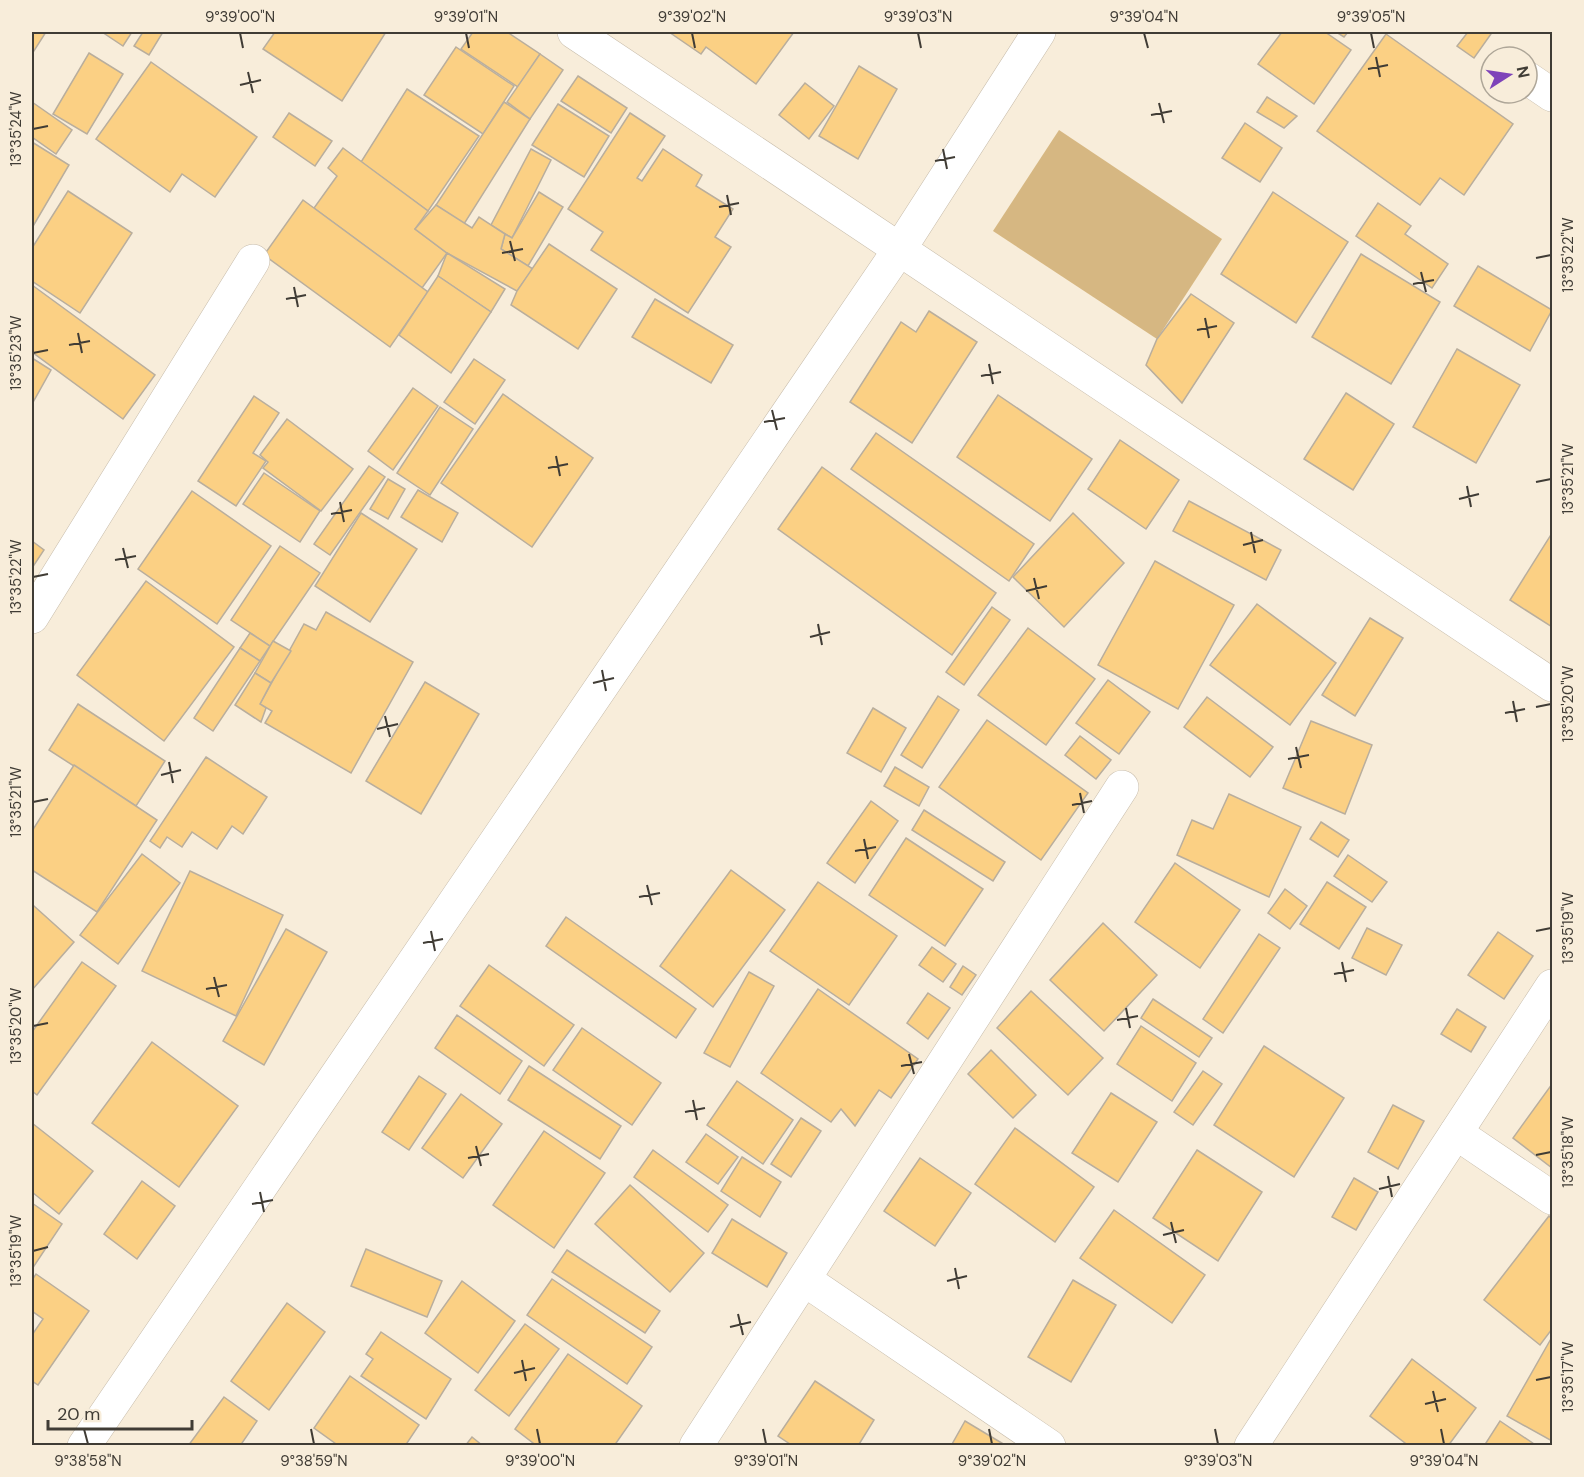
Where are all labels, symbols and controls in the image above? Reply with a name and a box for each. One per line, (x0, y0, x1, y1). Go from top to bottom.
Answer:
text: 9°39'00"N (205, 7, 275, 27)
text: 9°39'01"N (434, 7, 498, 27)
text: 9°39'02"N (658, 7, 726, 27)
text: 9°39'03"N (884, 7, 952, 27)
text: 9°39'04"N (1110, 7, 1178, 27)
text: 9°39'05"N (1337, 7, 1405, 27)
north arrow (1479, 45, 1539, 105)
text: N (1512, 64, 1535, 80)
text: 13°35'24"W (6, 91, 26, 167)
text: 13°35'22"W (1558, 217, 1578, 293)
text: 13°35'23"W (6, 315, 26, 391)
text: 13°35'21"W (1558, 443, 1578, 515)
text: 13°35'22"W (6, 539, 26, 615)
text: 13°35'20"W (1558, 665, 1578, 742)
text: 13°35'21"W (6, 766, 26, 838)
text: 13°35'19"W (1558, 892, 1578, 964)
text: 13°35'20"W (6, 987, 26, 1064)
text: 13°35'18"W (1558, 1116, 1578, 1188)
text: 13°35'19"W (6, 1215, 26, 1287)
text: 13°35'17"W (1558, 1341, 1578, 1412)
scale bar (48, 1393, 192, 1431)
text: 20 m (57, 1402, 100, 1426)
text: 9°38'58"N (54, 1451, 122, 1471)
text: 9°38'59"N (280, 1451, 348, 1471)
text: 9°39'00"N (505, 1451, 575, 1471)
text: 9°39'01"N (734, 1451, 798, 1471)
text: 9°39'02"N (958, 1451, 1026, 1471)
text: 9°39'03"N (1184, 1451, 1252, 1471)
text: 9°39'04"N (1410, 1451, 1478, 1471)

